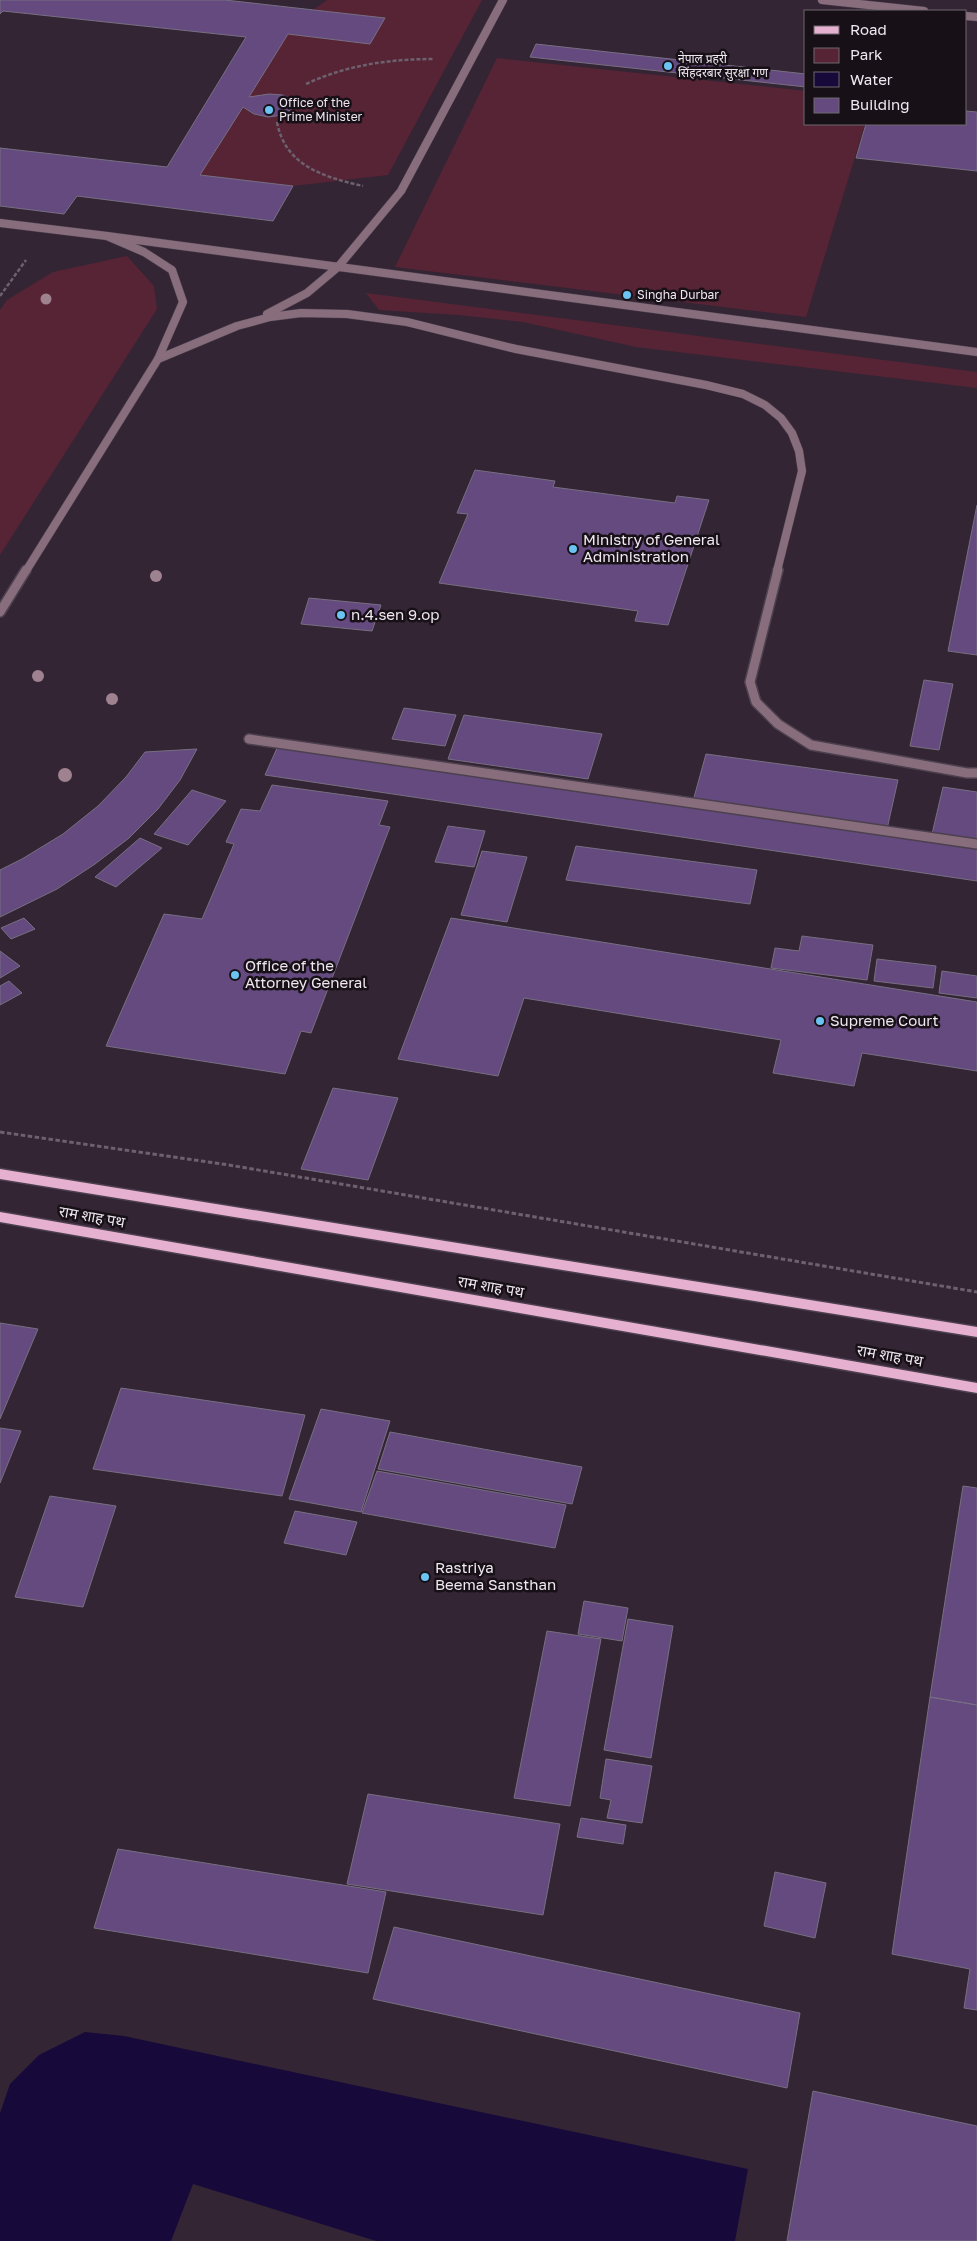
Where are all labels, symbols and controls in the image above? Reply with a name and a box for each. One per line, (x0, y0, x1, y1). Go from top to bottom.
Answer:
legend (804, 10, 967, 125)
text: Road (850, 20, 887, 38)
text: Park (850, 45, 883, 63)
place label: नेपाल प्रहरी सिंहदरबार सुरक्षा गण (678, 51, 768, 81)
marker: नेपाल प्रहरी सिंहदरबार सुरक्षा गण (662, 60, 674, 72)
text: Water (850, 70, 893, 88)
place label: Office of the Prime Minister (279, 95, 363, 124)
text: Building (850, 95, 910, 113)
marker: Office of the Prime Minister (263, 104, 275, 116)
place label: Singha Durbar (637, 287, 719, 302)
marker: Singha Durbar (621, 289, 633, 301)
place label: Ministry of General Administration (583, 530, 720, 565)
marker: Ministry of General Administration (567, 543, 579, 555)
place label: n.4.sen 9.op (351, 605, 440, 623)
marker: n.4.sen 9.op (335, 609, 347, 621)
place label: Office of the Attorney General (245, 956, 367, 991)
marker: Office of the Attorney General (229, 969, 241, 981)
place label: Supreme Court (830, 1011, 938, 1029)
marker: Supreme Court (814, 1015, 826, 1027)
street label: राम शाह पथ (58, 1201, 127, 1231)
street label: राम शाह पथ (457, 1271, 526, 1301)
street label: राम शाह पथ (856, 1340, 925, 1370)
place label: Rastriya Beema Sansthan (435, 1558, 556, 1593)
marker: Rastriya Beema Sansthan (419, 1571, 431, 1583)

